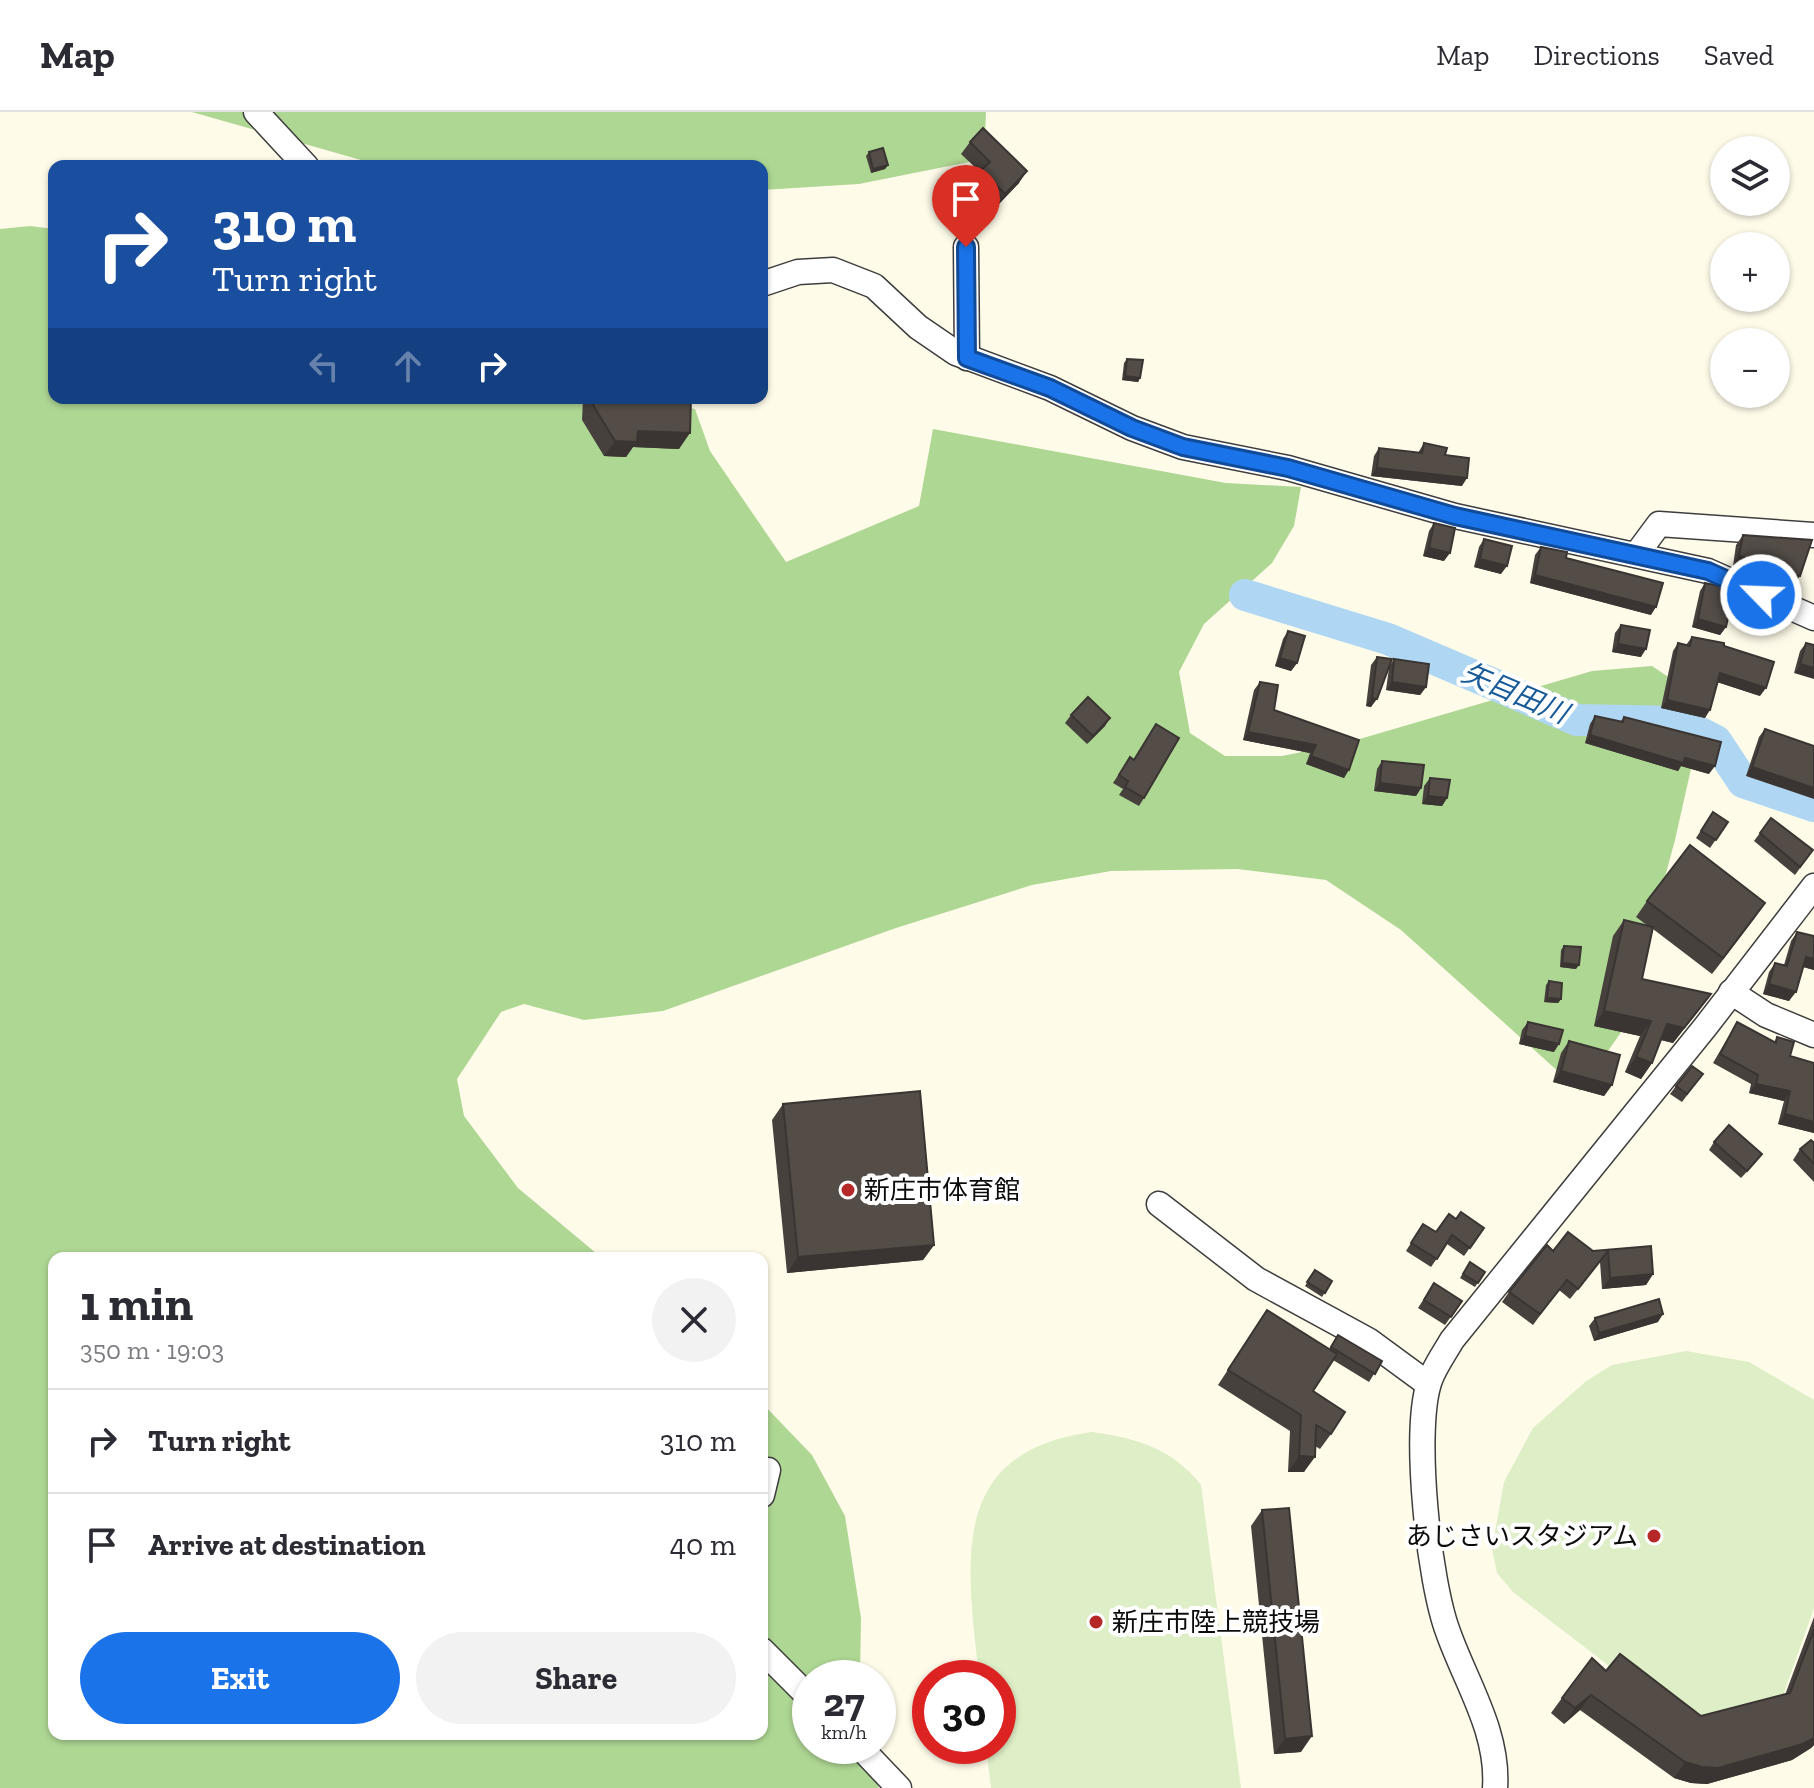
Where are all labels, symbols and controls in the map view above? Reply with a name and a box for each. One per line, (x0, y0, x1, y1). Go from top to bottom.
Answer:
text: Map (40, 32, 115, 78)
text: Map (1436, 39, 1489, 72)
text: Directions (1533, 39, 1660, 72)
text: Saved (1704, 39, 1774, 72)
map controls (1710, 136, 1790, 408)
button: layers (1710, 136, 1790, 216)
pin (932, 165, 1000, 247)
icon: arrive (944, 177, 988, 221)
text: 310 m (212, 189, 356, 256)
icon: right (80, 192, 184, 296)
button: + (1710, 232, 1790, 312)
text: Turn right (212, 257, 377, 300)
button: − (1710, 328, 1790, 408)
icon: left (302, 344, 346, 388)
icon: ahead (386, 344, 430, 388)
icon: right (470, 344, 514, 388)
position arrow (1719, 553, 1803, 637)
water label: 矢目田川 (1457, 656, 1576, 731)
place label: 新庄市体育館 (864, 1174, 1020, 1206)
marker: 新庄市体育館 (839, 1181, 857, 1199)
text: 1 min (80, 1275, 193, 1332)
button: close (652, 1278, 736, 1362)
text: 350 m · 19:03 (80, 1334, 224, 1366)
icon: right (80, 1419, 124, 1463)
text: Turn right (148, 1423, 290, 1459)
text: 310 m (660, 1423, 736, 1459)
place label: あじさいスタジアム (1406, 1520, 1638, 1552)
icon: arrive (80, 1523, 124, 1567)
text: Arrive at destination (148, 1527, 425, 1563)
text: 40 m (670, 1527, 736, 1563)
marker: あじさいスタジアム (1645, 1527, 1663, 1545)
place label: 新庄市陸上競技場 (1112, 1606, 1320, 1638)
marker: 新庄市陸上競技場 (1087, 1613, 1105, 1631)
button: Exit (80, 1632, 400, 1724)
button: Share (416, 1632, 736, 1724)
speed limit sign: 30 (912, 1660, 1016, 1764)
text: 27 (823, 1678, 865, 1726)
text: km/h (821, 1720, 867, 1744)

